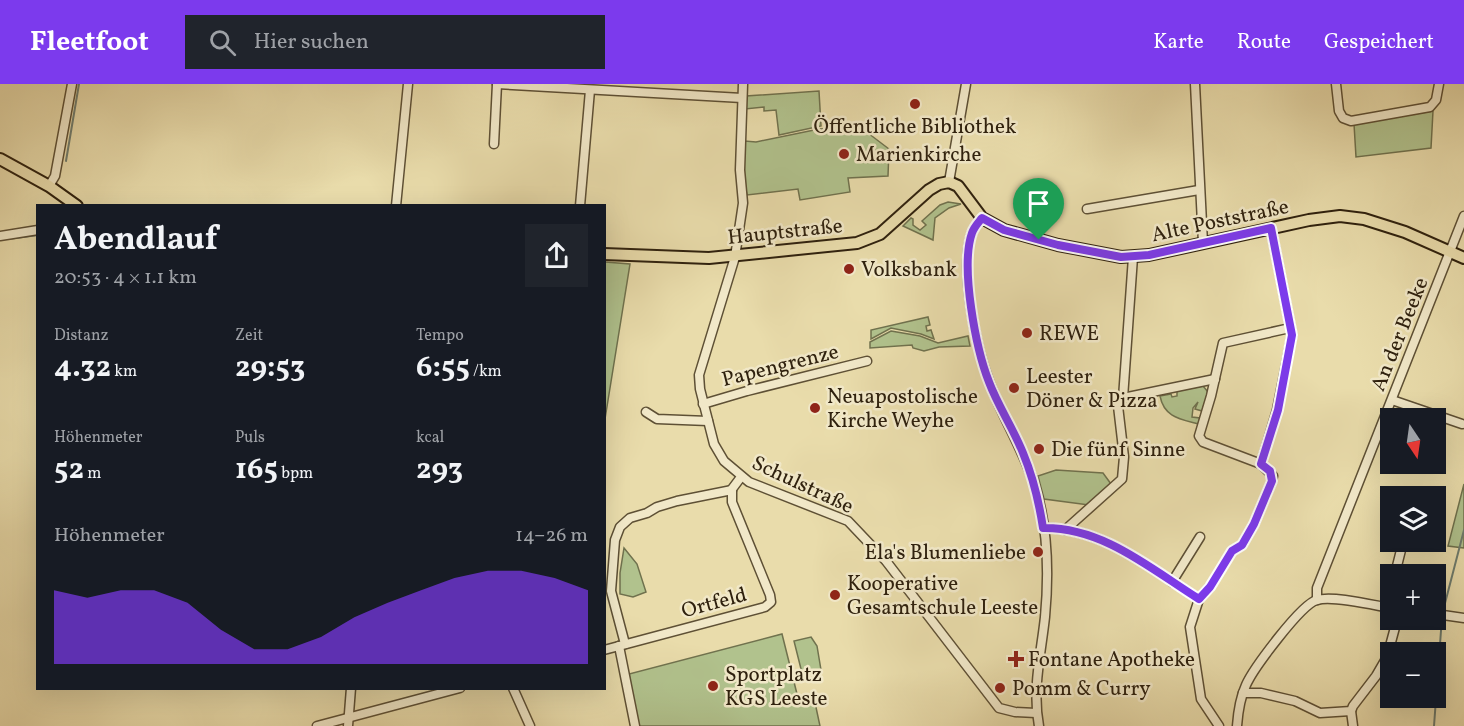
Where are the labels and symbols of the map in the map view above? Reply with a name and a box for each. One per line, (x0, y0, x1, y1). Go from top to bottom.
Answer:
marker: Öffentliche Bibliothek (908, 97, 922, 111)
place label: Öffentliche Bibliothek (813, 113, 1017, 142)
place label: Marienkirche (856, 141, 982, 170)
marker: Marienkirche (837, 147, 851, 161)
pin (1013, 178, 1064, 240)
street label: Alte Poststraße (1149, 193, 1292, 250)
street label: Hauptstraße (726, 212, 844, 253)
place label: Volksbank (861, 256, 958, 285)
marker: Volksbank (842, 262, 856, 276)
street label: An der Beeke (1364, 273, 1436, 396)
place label: REWE (1039, 320, 1099, 349)
marker: REWE (1020, 326, 1034, 340)
street label: Papengrenze (719, 338, 842, 395)
place label: Leester Döner & Pizza (1026, 363, 1158, 416)
marker: Leester Döner & Pizza (1007, 381, 1021, 395)
place label: Neuapostolische Kirche Weyhe (827, 383, 978, 436)
marker: Neuapostolische Kirche Weyhe (808, 401, 822, 415)
north arrow (1380, 408, 1446, 474)
place label: Die fünf Sinne (1051, 436, 1185, 465)
marker: Die fünf Sinne (1032, 442, 1046, 456)
street label: Schulstraße (747, 449, 858, 522)
place label: Ela's Blumenliebe (864, 539, 1026, 568)
marker: Ela's Blumenliebe (1031, 545, 1045, 559)
place label: Kooperative Gesamtschule Leeste (847, 570, 1038, 623)
street label: Ortfeld (678, 581, 750, 626)
marker: Kooperative Gesamtschule Leeste (828, 588, 842, 602)
place label: Fontane Apotheke (1028, 646, 1195, 675)
marker: Fontane Apotheke (1009, 652, 1023, 666)
place label: Sportplatz KGS Leeste (725, 661, 828, 714)
place label: Pomm & Curry (1012, 675, 1151, 704)
marker: Sportplatz KGS Leeste (706, 679, 720, 693)
marker: Pomm & Curry (993, 681, 1007, 695)

